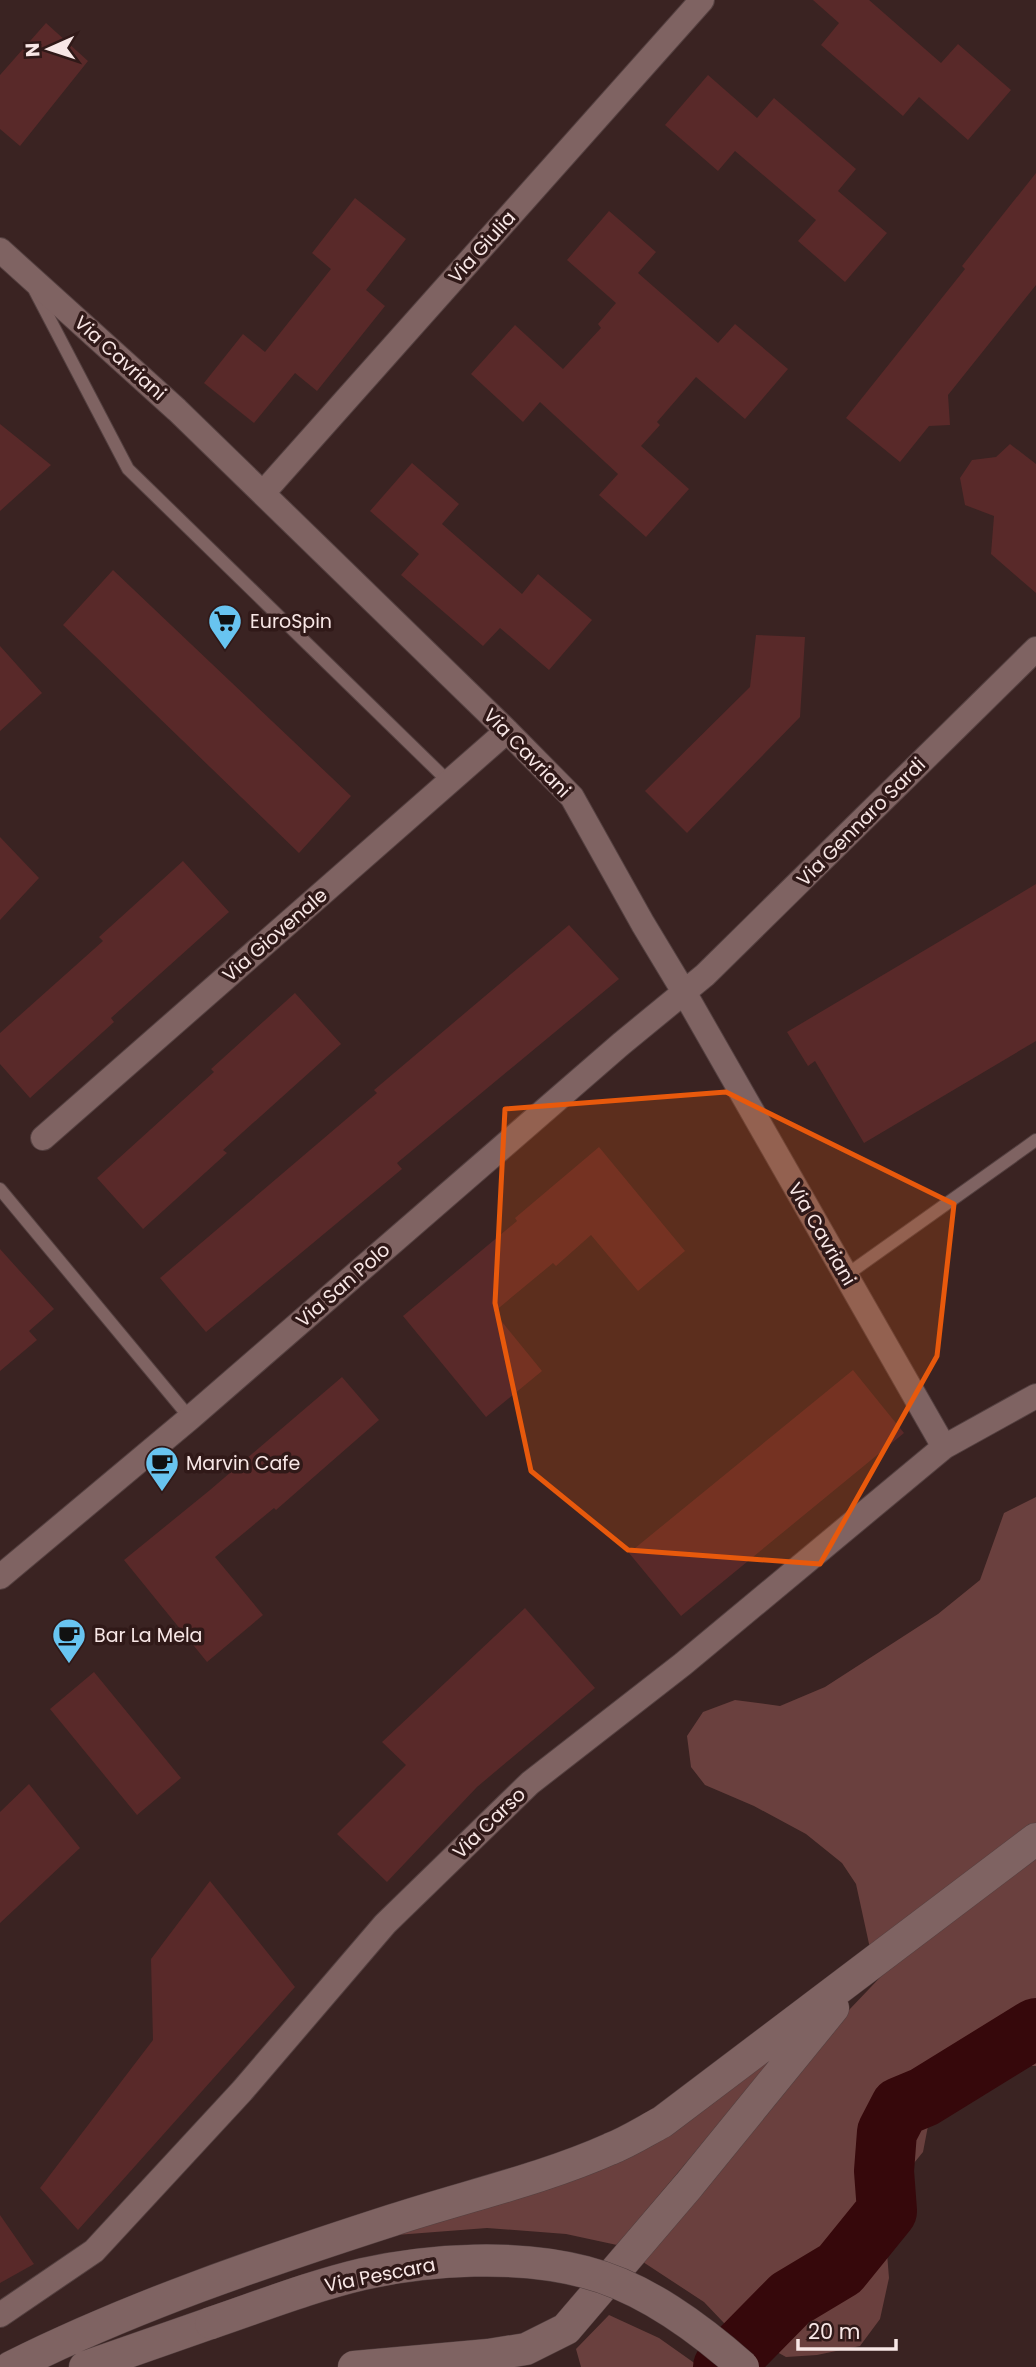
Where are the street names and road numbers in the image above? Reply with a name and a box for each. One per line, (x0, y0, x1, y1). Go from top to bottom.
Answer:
street label: Via Giulia (442, 205, 522, 289)
street label: Via Cavriani (68, 309, 172, 407)
street label: Via Cavriani (477, 702, 577, 804)
street label: Via Gennaro Sardi (791, 752, 931, 892)
street label: Via Giovenale (217, 882, 333, 988)
street label: Via Cavriani (782, 1177, 862, 1291)
street label: Via San Polo (290, 1237, 396, 1333)
street label: Via Carso (446, 1781, 532, 1865)
street label: Via Pescara (322, 2251, 438, 2299)

